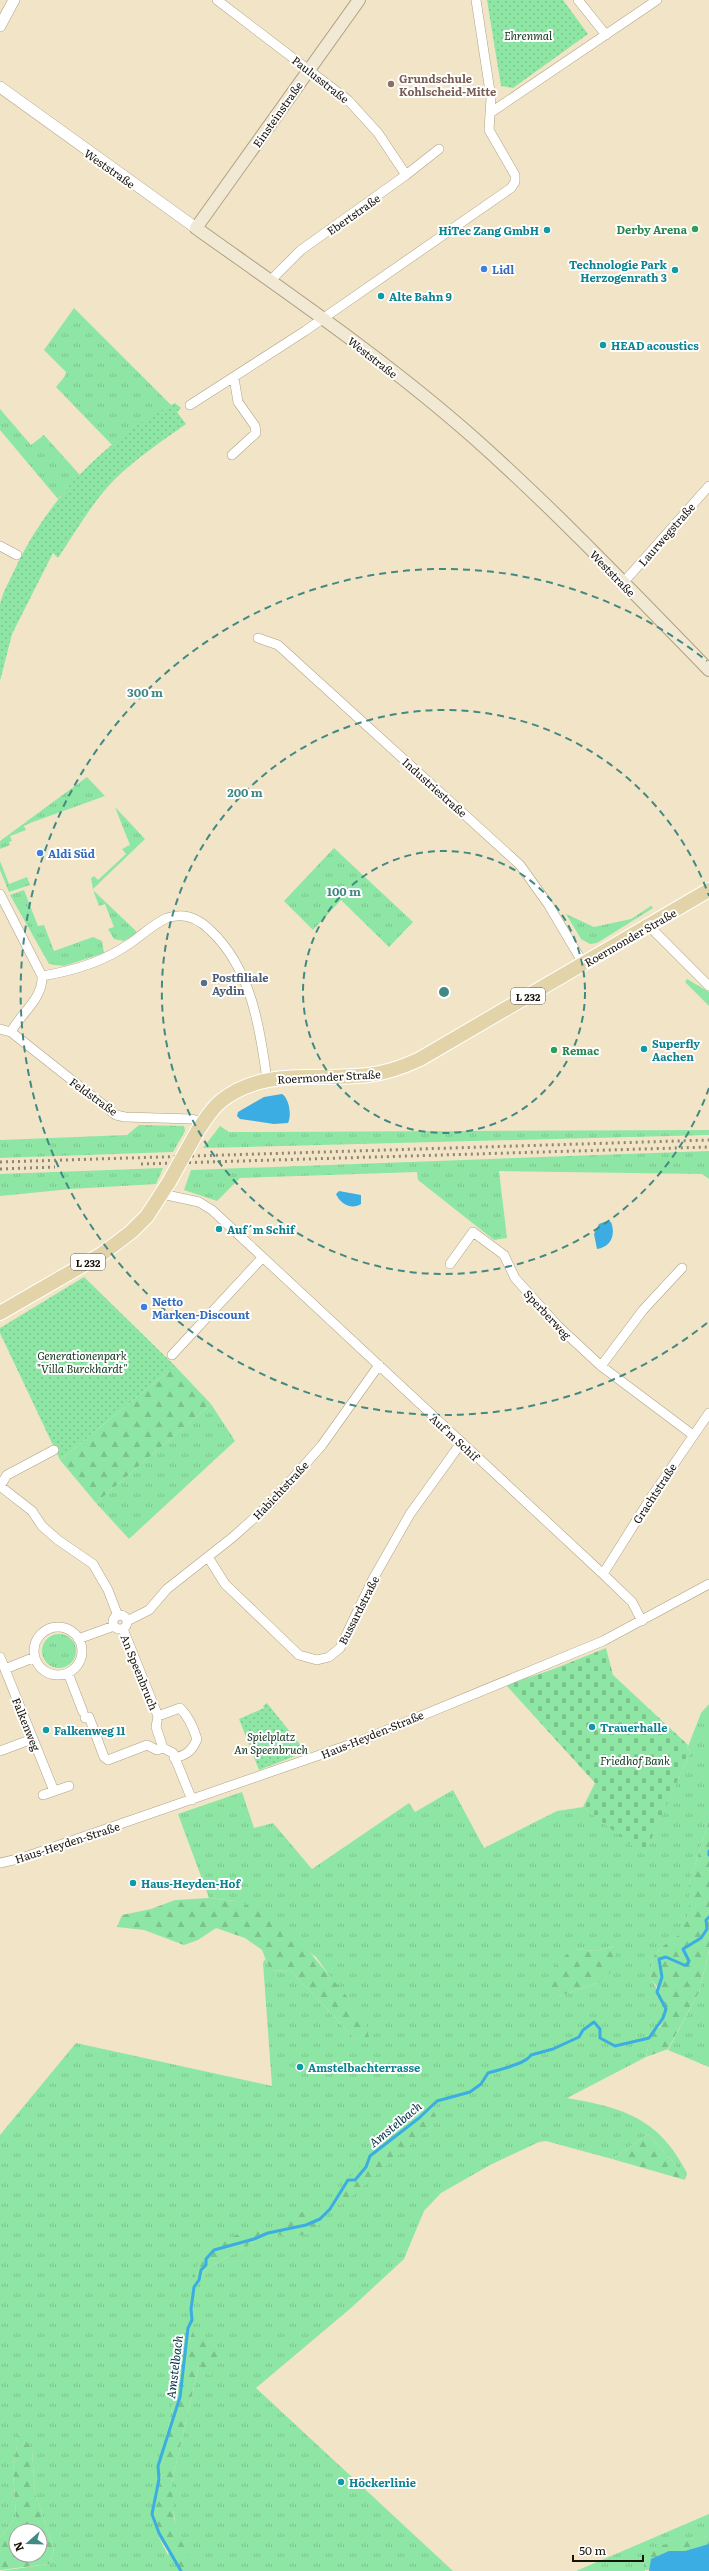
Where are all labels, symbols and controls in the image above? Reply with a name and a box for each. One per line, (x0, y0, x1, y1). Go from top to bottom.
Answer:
park label: Ehrenmal (504, 27, 553, 43)
street label: Paulusstraße (289, 52, 353, 106)
place label: Grundschule Kohlscheid-Mitte (399, 70, 496, 99)
street label: Einsteinstraße (248, 78, 306, 150)
marker: Grundschule Kohlscheid-Mitte (386, 79, 396, 89)
street label: Weststraße (81, 145, 139, 192)
street label: Ebertstraße (323, 190, 383, 238)
place label: Derby Arena (617, 221, 688, 237)
place label: HiTec Zang GmbH (438, 222, 539, 238)
marker: Derby Arena (690, 224, 700, 234)
marker: HiTec Zang GmbH (542, 225, 552, 235)
place label: Technologie Park Herzogenrath 3 (569, 256, 668, 285)
place label: Lidl (492, 261, 514, 277)
marker: Lidl (479, 264, 489, 274)
marker: Technologie Park Herzogenrath 3 (670, 265, 680, 275)
place label: Alte Bahn 9 (389, 288, 452, 304)
marker: Alte Bahn 9 (376, 291, 386, 301)
street label: Weststraße (345, 333, 401, 382)
place label: HEAD acoustics (611, 337, 699, 353)
marker: HEAD acoustics (598, 340, 608, 350)
street label: Laurwegstraße (634, 499, 698, 569)
street label: Weststraße (587, 546, 639, 600)
text: 300 m (127, 683, 163, 701)
street label: Industriestraße (399, 754, 471, 821)
text: 200 m (227, 783, 263, 801)
place label: Aldi Süd (48, 845, 95, 861)
marker: Aldi Süd (35, 848, 45, 858)
text: 100 m (327, 882, 361, 900)
street label: Roermonder Straße (581, 904, 679, 970)
place label: Postfiliale Aydin (212, 969, 269, 998)
marker: Postfiliale Aydin (199, 978, 209, 988)
centre of rings (437, 985, 451, 999)
road number: L 232 (511, 988, 545, 1004)
place label: Superfly Aachen (652, 1035, 700, 1064)
place label: Remac (562, 1042, 599, 1058)
marker: Superfly Aachen (639, 1044, 649, 1054)
marker: Remac (549, 1045, 559, 1055)
street label: Roermonder Straße (277, 1065, 381, 1087)
street label: Feldstraße (67, 1073, 121, 1119)
place label: Auf´m Schif (227, 1221, 296, 1237)
marker: Auf´m Schif (214, 1224, 224, 1234)
road number: L 232 (71, 1254, 105, 1270)
street label: Sperberweg (521, 1286, 576, 1343)
place label: Netto Marken-Discount (152, 1293, 250, 1322)
marker: Netto Marken-Discount (139, 1302, 149, 1312)
park label: Generationenpark "Villa Burckhardt" (37, 1347, 127, 1376)
street label: Auf'm Schif (427, 1410, 484, 1465)
street label: Habichtstraße (249, 1457, 312, 1523)
street label: Grachtstraße (628, 1459, 680, 1526)
street label: Bussardstraße (334, 1573, 382, 1647)
street label: An Speenbruch (118, 1632, 162, 1712)
street label: Falkenweg (9, 1695, 45, 1754)
street label: Haus-Heyden-Straße (318, 1706, 426, 1762)
place label: Trauerhalle (600, 1719, 668, 1735)
place label: Falkenweg 11 (54, 1722, 126, 1738)
marker: Trauerhalle (587, 1722, 597, 1732)
marker: Falkenweg 11 (41, 1725, 51, 1735)
park label: Spielplatz An Speenbruch (234, 1728, 309, 1757)
park label: Friedhof Bank (600, 1752, 670, 1768)
street label: Haus-Heyden-Straße (12, 1817, 122, 1867)
place label: Haus-Heyden-Hof (141, 1875, 241, 1891)
marker: Haus-Heyden-Hof (128, 1878, 138, 1888)
place label: Amstelbachterrasse (308, 2059, 420, 2075)
marker: Amstelbachterrasse (295, 2062, 305, 2072)
water label: Amstelbach (365, 2097, 425, 2151)
water label: Amstelbach (161, 2334, 187, 2400)
place label: Höckerlinie (349, 2474, 416, 2490)
marker: Höckerlinie (336, 2477, 346, 2487)
north arrow (8, 2523, 48, 2563)
scale bar (573, 2537, 643, 2563)
text: N (9, 2540, 27, 2554)
text: 50 m (579, 2541, 606, 2559)

